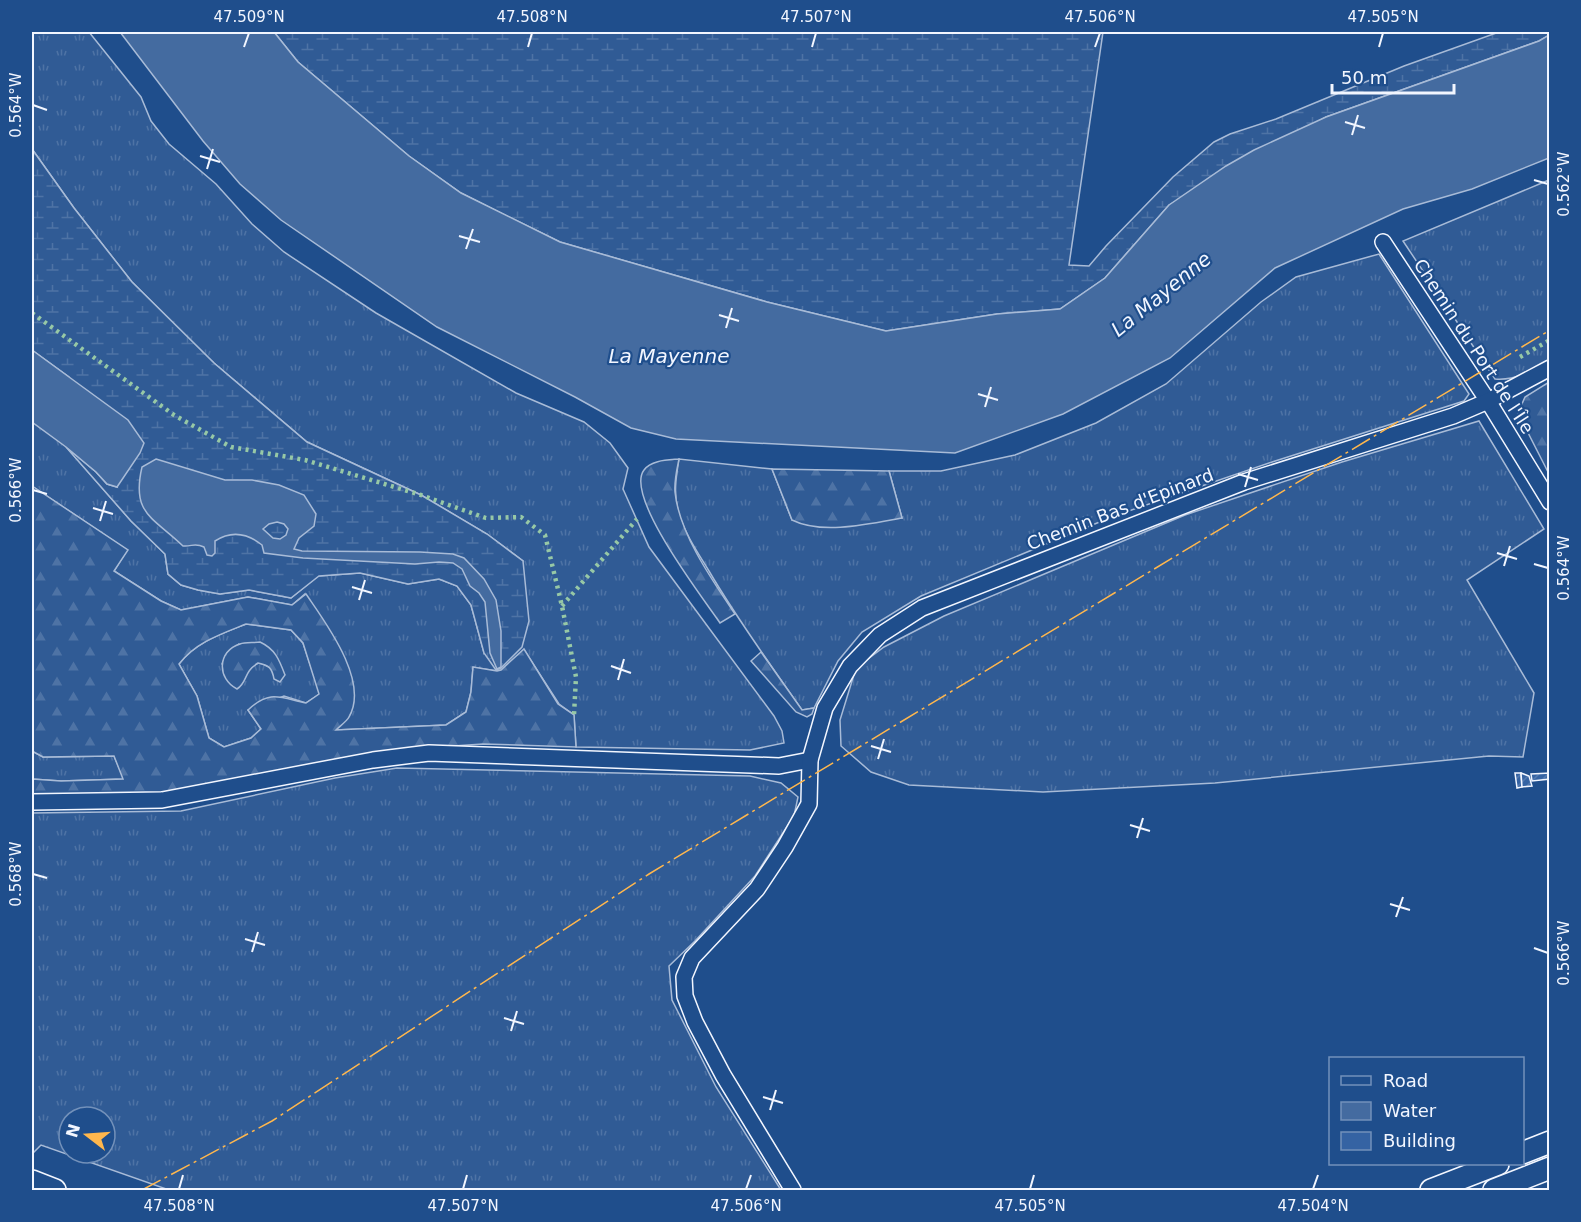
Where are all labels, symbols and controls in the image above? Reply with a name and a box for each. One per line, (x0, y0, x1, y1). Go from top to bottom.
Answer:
text: 47.509°N (213, 8, 285, 26)
text: 47.508°N (496, 8, 568, 26)
text: 47.507°N (780, 8, 852, 26)
text: 47.506°N (1064, 8, 1136, 26)
text: 47.505°N (1347, 8, 1419, 26)
scale bar (1332, 57, 1454, 95)
text: 50 m (1341, 67, 1387, 88)
text: 0.564°W (7, 72, 25, 138)
text: 0.562°W (1555, 151, 1573, 217)
water label: La Mayenne (1106, 247, 1216, 341)
street label: Chemin du Port de l'Île (1410, 255, 1538, 437)
water label: La Mayenne (608, 344, 730, 368)
text: 0.566°W (7, 457, 25, 523)
street label: Chemin Bas d'Epinard (1024, 464, 1216, 554)
text: 0.564°W (1555, 535, 1573, 601)
text: 0.568°W (7, 841, 25, 907)
text: 0.566°W (1555, 920, 1573, 986)
legend (1329, 1057, 1524, 1165)
text: Road (1383, 1070, 1428, 1091)
text: Water (1383, 1100, 1437, 1121)
north arrow (57, 1105, 117, 1165)
text: N (62, 1122, 84, 1140)
text: Building (1383, 1130, 1456, 1151)
text: 47.508°N (143, 1197, 215, 1215)
text: 47.507°N (427, 1197, 499, 1215)
text: 47.506°N (710, 1197, 782, 1215)
text: 47.505°N (994, 1197, 1066, 1215)
text: 47.504°N (1277, 1197, 1349, 1215)

